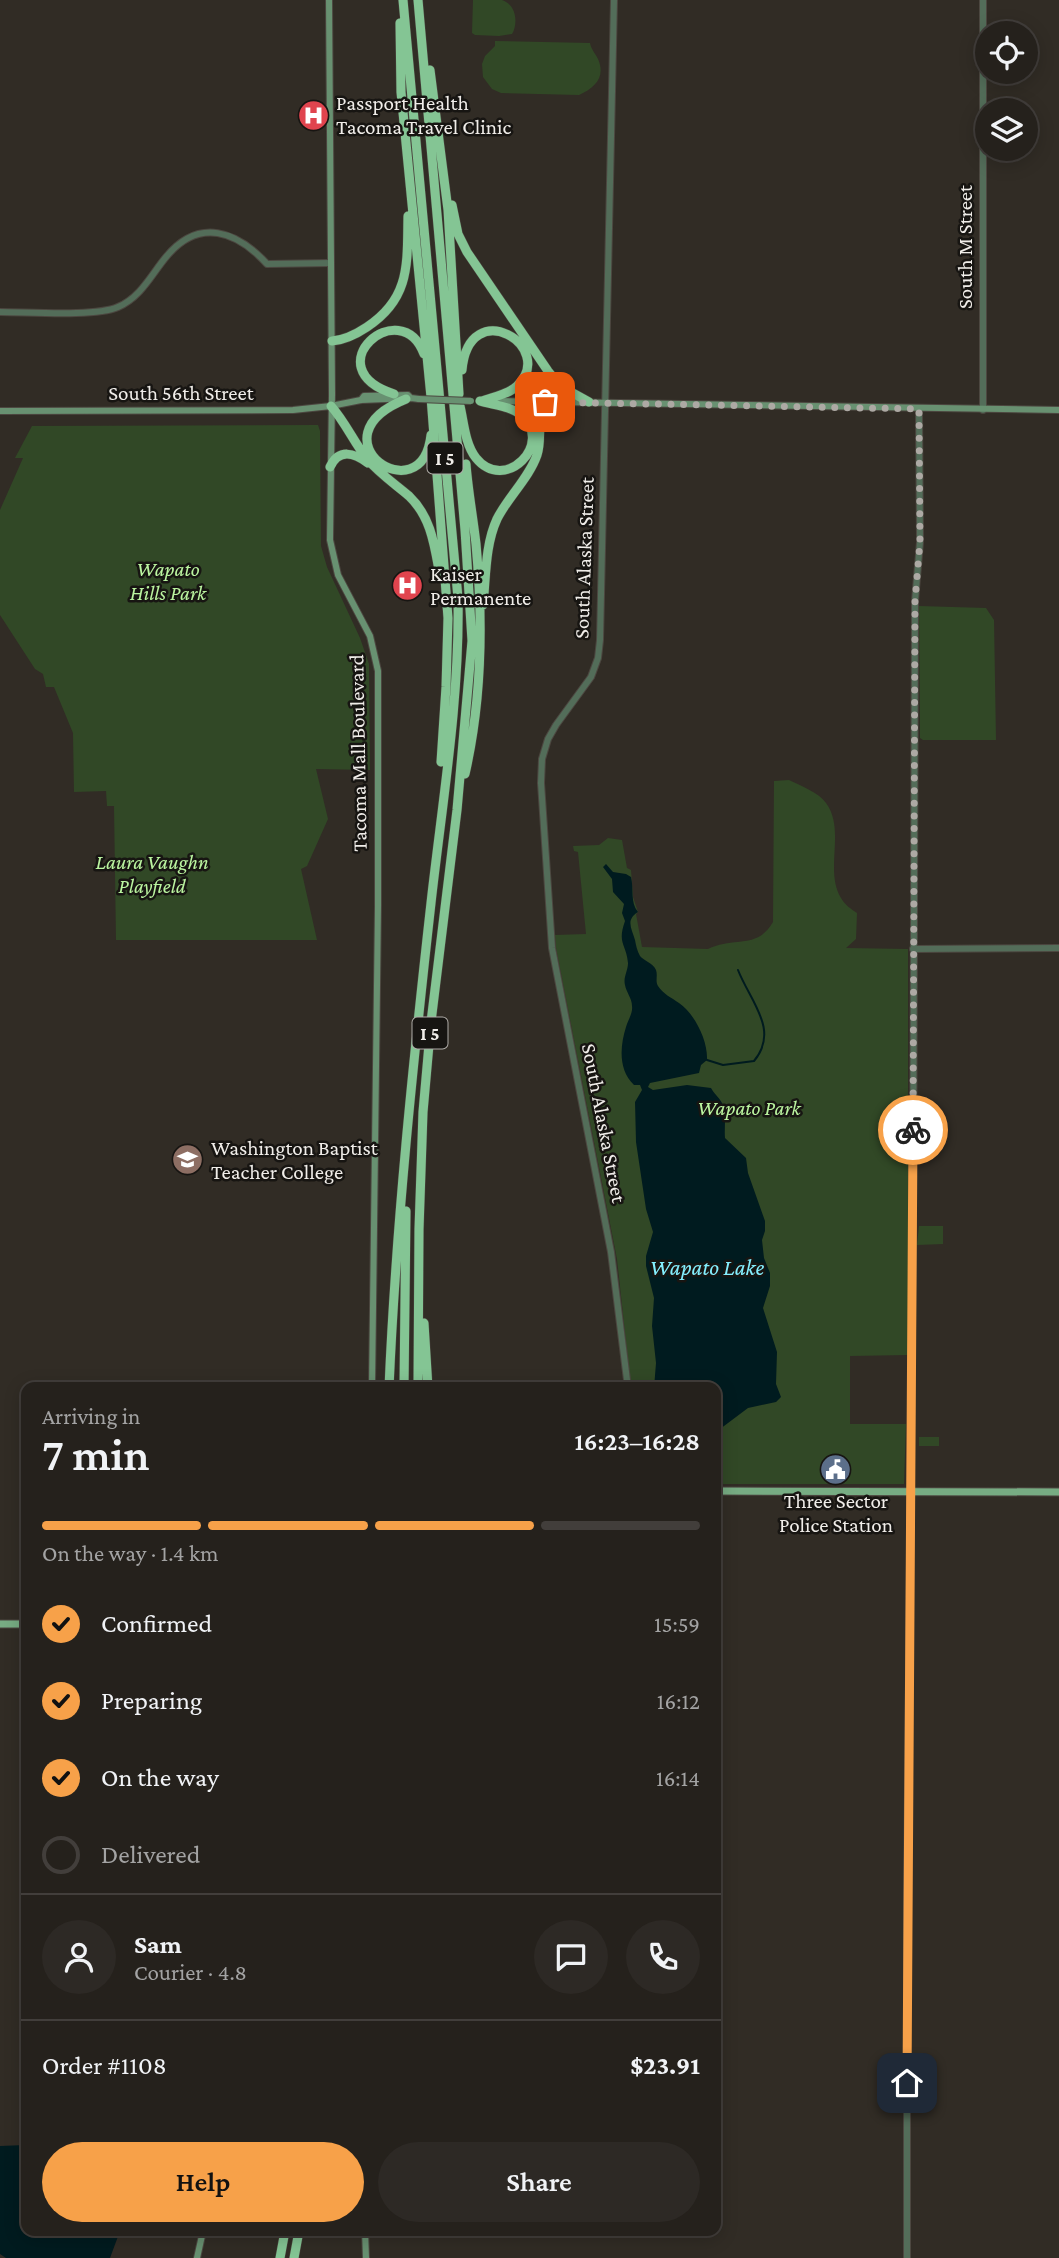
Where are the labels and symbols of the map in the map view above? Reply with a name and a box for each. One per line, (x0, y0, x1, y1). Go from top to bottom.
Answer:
place label: Passport Health Tacoma Travel Clinic (336, 91, 511, 139)
hospital icon: Passport Health Tacoma Travel Clinic (296, 98, 330, 132)
street label: South M Street (953, 184, 977, 309)
pin (515, 372, 575, 432)
street label: South 56th Street (108, 381, 255, 405)
road number: I 5 (428, 442, 462, 474)
street label: South Alaska Street (569, 476, 599, 639)
park label: Wapato Hills Park (130, 557, 207, 605)
place label: Kaiser Permanente (430, 562, 531, 610)
hospital icon: Kaiser Permanente (390, 569, 424, 603)
street label: Tacoma Mall Boulevard (344, 654, 372, 852)
park label: Laura Vaughn Playfield (95, 850, 209, 898)
road number: I 5 (412, 1018, 448, 1049)
street label: South Alaska Street (577, 1041, 631, 1206)
courier (878, 1095, 948, 1165)
park label: Wapato Park (697, 1096, 802, 1120)
place label: Washington Baptist Teacher College (211, 1136, 379, 1184)
school or university icon: Washington Baptist Teacher College (171, 1143, 205, 1177)
water label: Wapato Lake (650, 1254, 764, 1280)
public building icon: Three Sector Police Station (819, 1452, 853, 1486)
place label: Three Sector Police Station (779, 1489, 893, 1537)
pin (877, 2053, 937, 2113)

